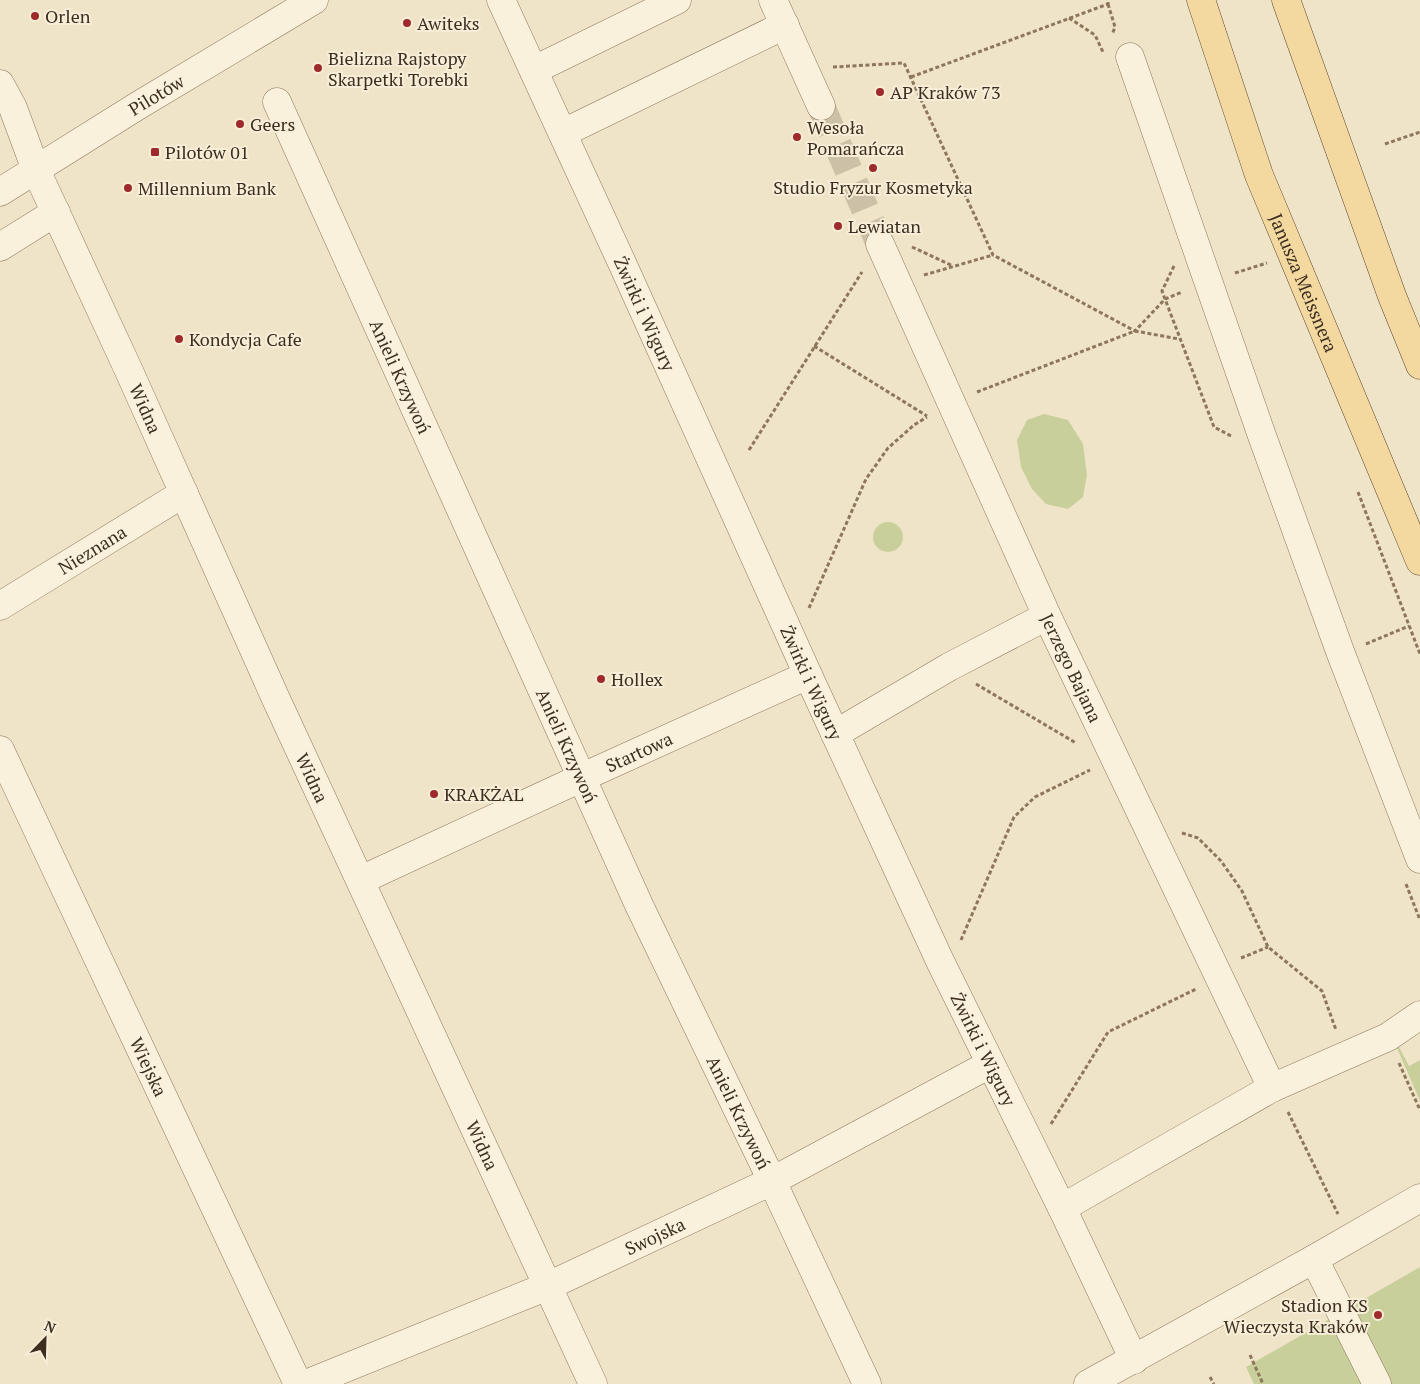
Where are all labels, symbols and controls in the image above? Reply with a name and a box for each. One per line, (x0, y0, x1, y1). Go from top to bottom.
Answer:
place label: Orlen (45, 4, 91, 28)
marker: Orlen (29, 10, 41, 22)
place label: Awiteks (417, 11, 480, 35)
marker: Awiteks (401, 17, 413, 29)
place label: Bielizna Rajstopy Skarpetki Torebki (328, 46, 468, 91)
marker: Bielizna Rajstopy Skarpetki Torebki (312, 62, 324, 74)
street label: Pilotów (124, 68, 189, 121)
place label: AP Kraków 73 (890, 80, 1001, 104)
marker: AP Kraków 73 (874, 86, 886, 98)
place label: Geers (250, 112, 295, 136)
place label: Wesoła Pomarańcza (807, 115, 904, 160)
marker: Geers (234, 118, 246, 130)
marker: Wesoła Pomarańcza (791, 131, 803, 143)
place label: Pilotów 01 (165, 140, 249, 164)
marker: Pilotów 01 (149, 146, 161, 158)
marker: Studio Fryzur Kosmetyka (867, 162, 879, 174)
place label: Studio Fryzur Kosmetyka (773, 175, 973, 199)
place label: Millennium Bank (138, 176, 277, 200)
marker: Millennium Bank (122, 182, 134, 194)
street label: Janusza Meissnera (1264, 210, 1343, 355)
place label: Lewiatan (848, 214, 921, 238)
marker: Lewiatan (832, 220, 844, 232)
street label: Żwirki i Wigury (609, 252, 682, 376)
street label: Anieli Krzywoń (364, 315, 437, 438)
place label: Kondycja Cafe (189, 327, 302, 351)
marker: Kondycja Cafe (173, 333, 185, 345)
street label: Widna (124, 380, 167, 437)
street label: Nieznana (53, 519, 131, 580)
street label: Jerzego Bajana (1035, 609, 1108, 726)
street label: Żwirki i Wigury (775, 622, 849, 745)
place label: Hollex (611, 667, 664, 691)
marker: Hollex (595, 673, 607, 685)
street label: Anieli Krzywoń (531, 685, 603, 807)
street label: Startowa (601, 726, 676, 777)
street label: Widna (291, 749, 334, 806)
place label: KRAKŻAL (444, 782, 523, 806)
marker: KRAKŻAL (428, 788, 440, 800)
street label: Żwirki i Wigury (946, 989, 1022, 1111)
street label: Wiejska (125, 1033, 173, 1100)
street label: Anieli Krzywoń (701, 1052, 777, 1173)
street label: Widna (461, 1117, 504, 1174)
street label: Swojska (621, 1212, 689, 1260)
place label: Stadion KS Wieczysta Kraków (1223, 1293, 1369, 1338)
marker: Stadion KS Wieczysta Kraków (1372, 1309, 1384, 1321)
north arrow (20, 1314, 70, 1364)
text: N (42, 1316, 59, 1338)

